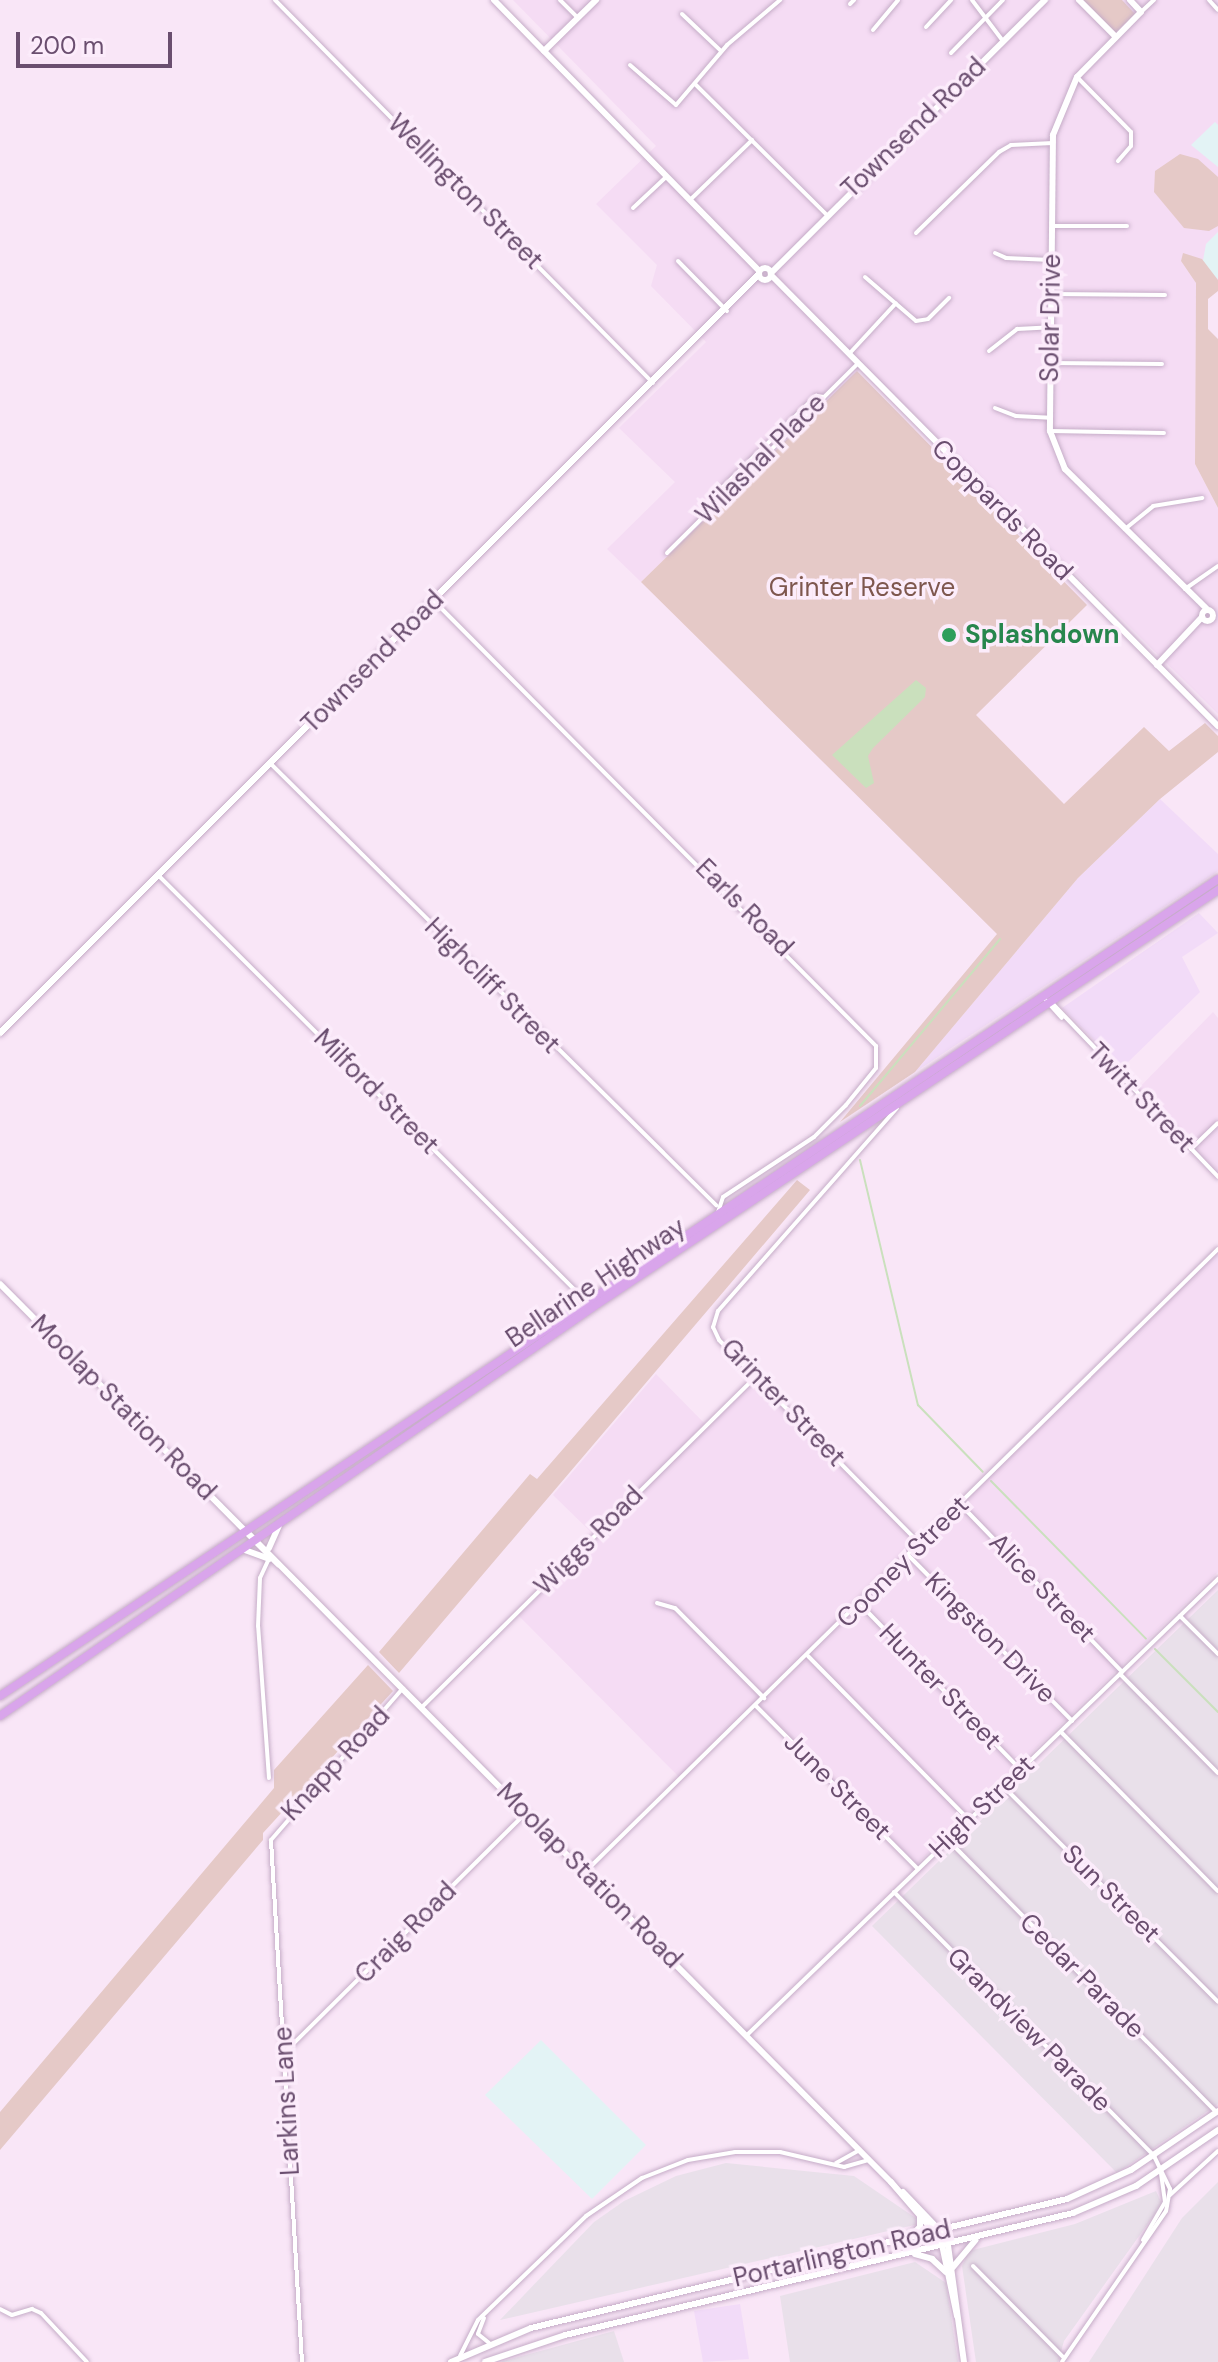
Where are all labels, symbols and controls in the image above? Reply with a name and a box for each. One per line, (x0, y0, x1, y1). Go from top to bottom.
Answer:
scale bar (20, 16, 176, 66)
text: 200 m (30, 30, 104, 61)
street label: Townsend Road (835, 51, 993, 205)
street label: Wellington Street (381, 108, 549, 276)
street label: Solar Drive (1034, 253, 1068, 383)
street label: Wilashal Place (690, 388, 832, 530)
street label: Coppards Road (925, 433, 1079, 587)
park label: Grinter Reserve (769, 572, 955, 604)
street label: Townsend Road (295, 584, 451, 740)
place label: Splashdown (965, 619, 1120, 651)
marker: Splashdown (940, 626, 958, 644)
street label: Earls Road (689, 853, 799, 963)
street label: Highcliff Street (418, 912, 566, 1060)
street label: Milford Street (307, 1023, 445, 1161)
street label: Twitt Street (1081, 1037, 1201, 1159)
street label: Bellarine Highway (500, 1211, 692, 1355)
street label: Moolap Station Road (24, 1309, 222, 1507)
street label: Grinter Street (714, 1333, 852, 1473)
street label: Wiggs Road (528, 1480, 650, 1602)
street label: Cooney Street (831, 1490, 975, 1634)
street label: Alice Street (982, 1527, 1102, 1649)
street label: Kingston Drive (918, 1566, 1062, 1710)
street label: Hunter Street (872, 1618, 1008, 1756)
street label: Knapp Road (275, 1701, 397, 1827)
street label: June Street (777, 1727, 897, 1847)
street label: High Street (923, 1749, 1041, 1865)
street label: Moolap Station Road (490, 1777, 688, 1975)
street label: Sun Street (1056, 1839, 1166, 1949)
street label: Craig Road (349, 1876, 463, 1990)
street label: Cedar Parade (1013, 1907, 1151, 2045)
street label: Grandview Parade (941, 1942, 1117, 2118)
street label: Larkins Lane (268, 2026, 306, 2176)
street label: Portarlington Road (730, 2214, 954, 2294)

